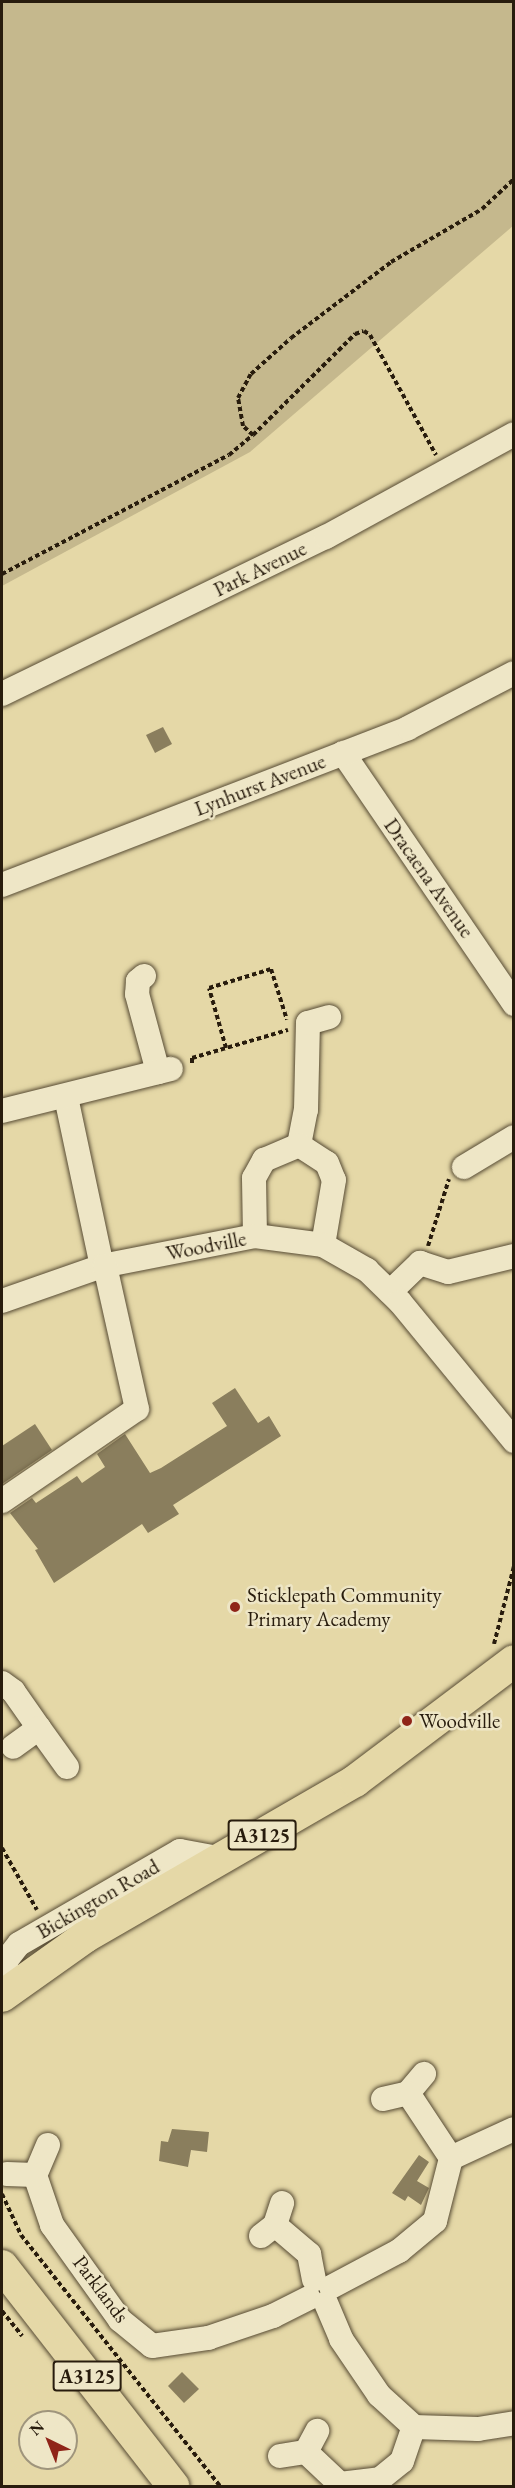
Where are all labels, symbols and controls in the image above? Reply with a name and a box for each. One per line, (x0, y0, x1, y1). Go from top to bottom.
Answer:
street label: Park Avenue (209, 536, 311, 602)
street label: Lynhurst Avenue (191, 748, 329, 822)
street label: Dracaena Avenue (379, 813, 479, 943)
street label: Woodville (164, 1226, 248, 1266)
place label: Sticklepath Community Primary Academy (247, 1582, 442, 1632)
marker: Sticklepath Community Primary Academy (228, 1600, 242, 1614)
place label: Woodville (419, 1708, 500, 1734)
marker: Woodville (400, 1714, 414, 1728)
road number: A3125 (228, 1818, 296, 1852)
street label: Bickington Road (32, 1854, 164, 1944)
street label: Parklands (68, 2250, 134, 2328)
road number: A3125 (52, 2359, 122, 2393)
north arrow (18, 2410, 78, 2470)
text: N (25, 2416, 49, 2440)

